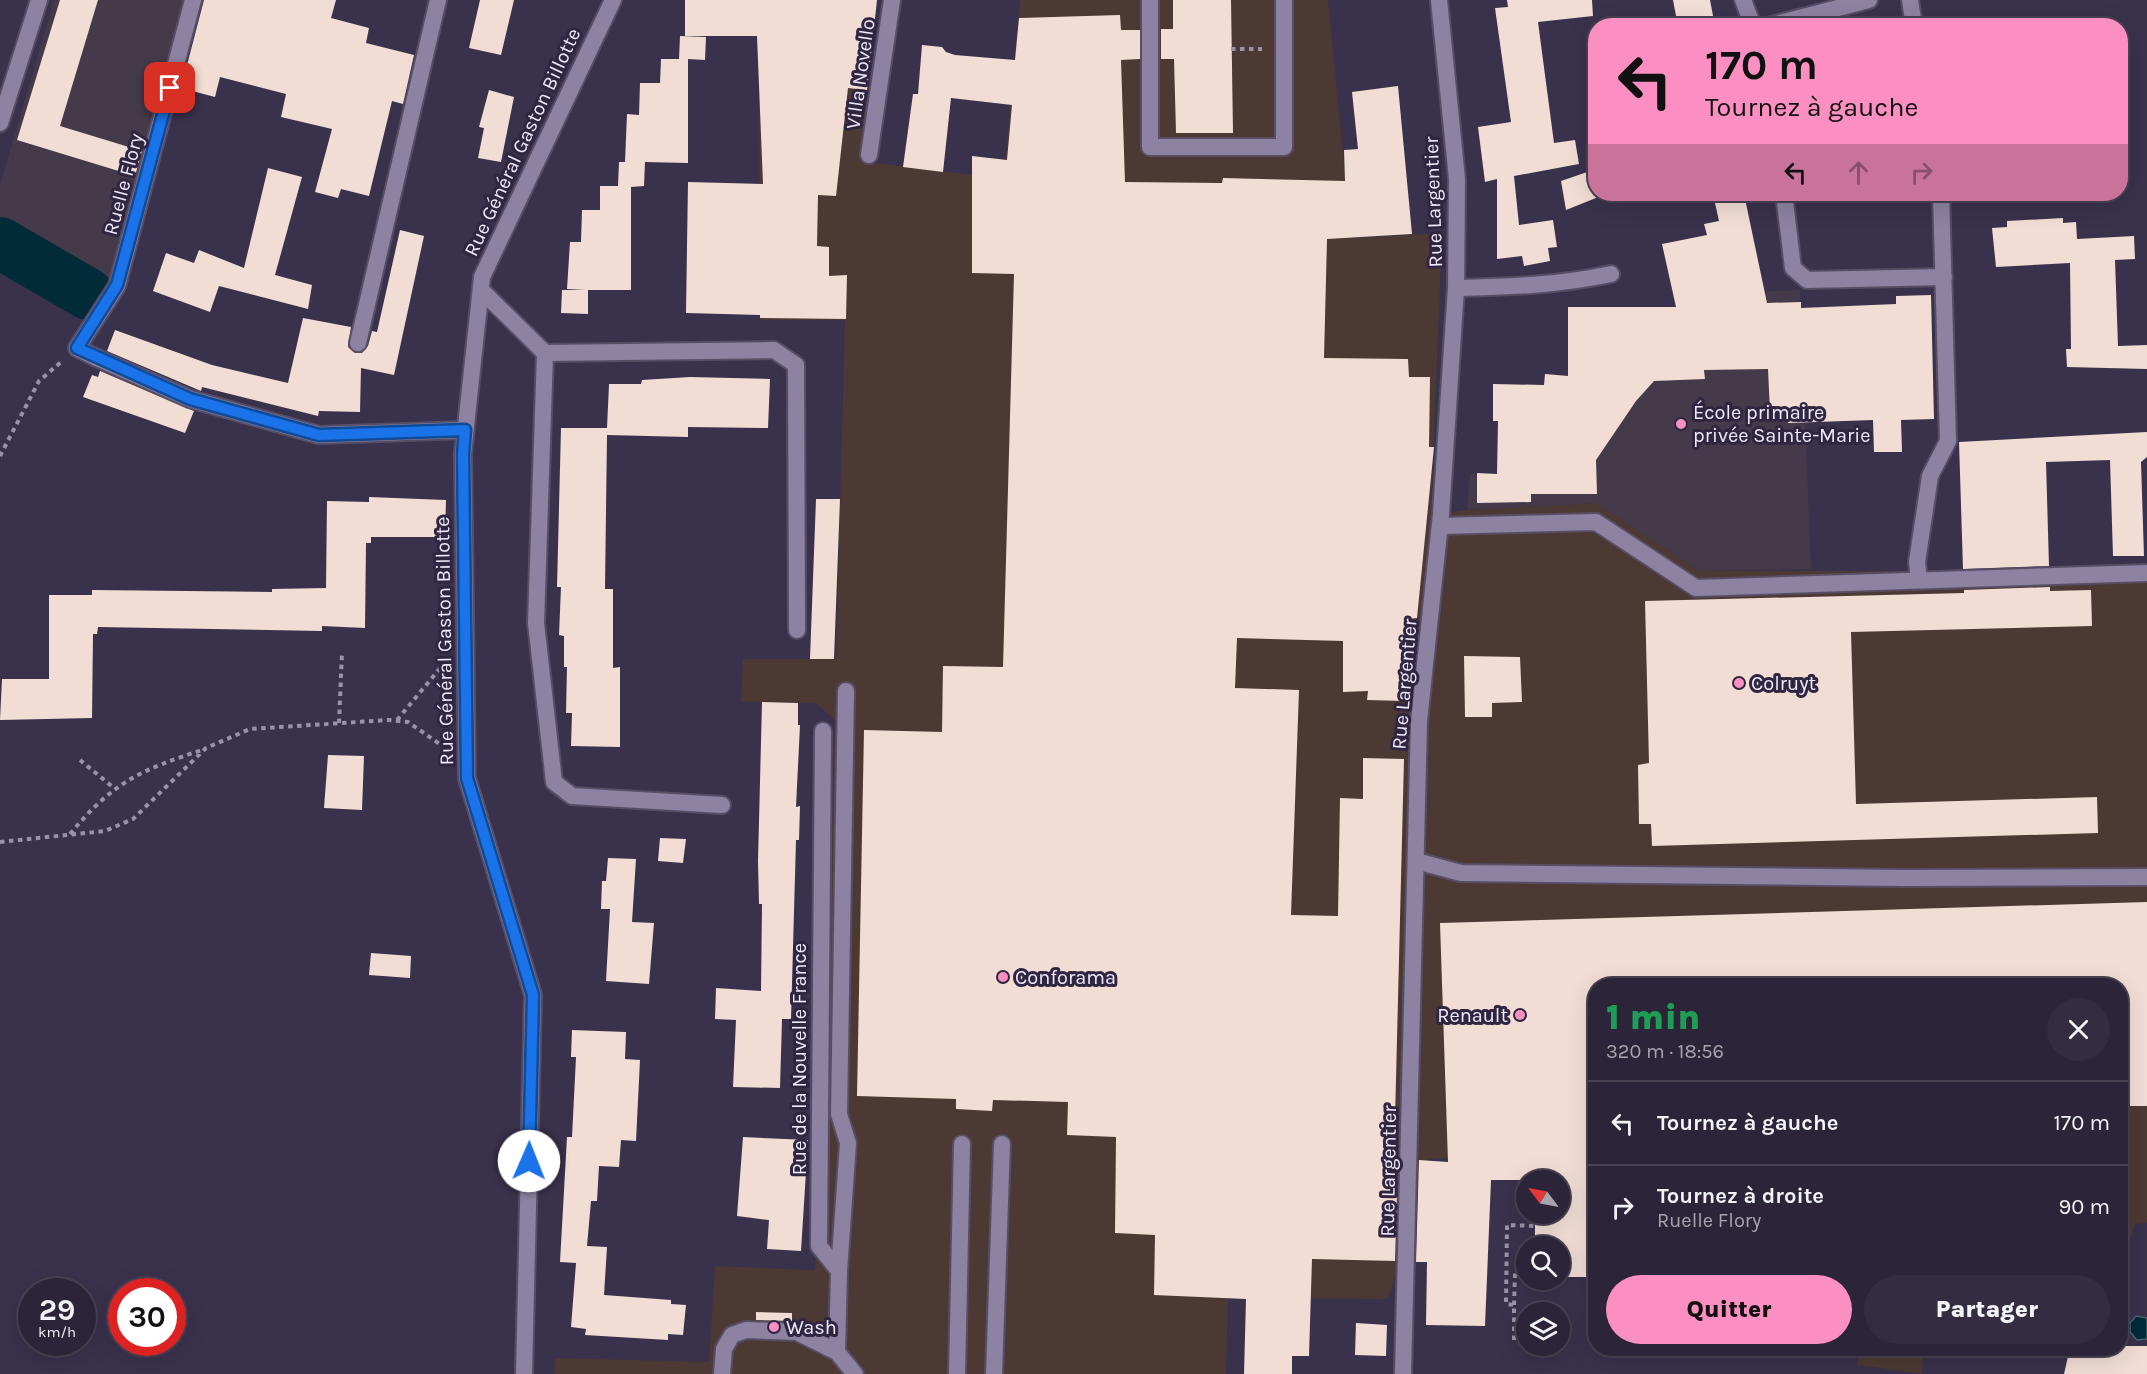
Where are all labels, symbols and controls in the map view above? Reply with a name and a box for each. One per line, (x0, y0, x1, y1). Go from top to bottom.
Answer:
street label: Villa Novello (841, 17, 880, 131)
street label: Rue Général Gaston Billotte (459, 25, 585, 260)
text: 170 m (1705, 40, 1818, 90)
icon: left (1606, 42, 1684, 120)
pin (144, 62, 195, 113)
icon: arrive (153, 71, 186, 104)
text: Tournez à gauche (1705, 91, 1918, 123)
street label: Ruelle Flory (99, 131, 148, 238)
street label: Rue Largentier (1420, 135, 1447, 268)
icon: left (1779, 156, 1812, 189)
icon: ahead (1842, 156, 1875, 189)
icon: right (1905, 156, 1938, 189)
place label: École primaire privée Sainte-Marie (1693, 400, 1871, 447)
marker: École primaire privée Sainte-Marie (1674, 417, 1688, 431)
street label: Rue Général Gaston Billotte (431, 516, 458, 766)
street label: Rue Largentier (1387, 617, 1422, 750)
place label: Colruyt (1751, 672, 1816, 695)
marker: Colruyt (1732, 676, 1746, 690)
street label: Rue de la Nouvelle France (788, 943, 811, 1175)
place label: Conforama (1015, 966, 1116, 989)
marker: Conforama (996, 970, 1010, 984)
text: 1 min (1606, 996, 1700, 1038)
button: close (2047, 998, 2110, 1061)
place label: Renault (1437, 1004, 1508, 1027)
marker: Renault (1513, 1008, 1527, 1022)
text: 320 m · 18:56 (1606, 1040, 1724, 1063)
street label: Rue Largentier (1376, 1104, 1401, 1237)
icon: left (1606, 1107, 1639, 1140)
text: Tournez à gauche (1657, 1110, 1838, 1136)
text: 170 m (2054, 1110, 2110, 1136)
position arrow (497, 1129, 561, 1193)
north arrow (1516, 1170, 1570, 1224)
map controls (1516, 1170, 1570, 1356)
text: Tournez à droite (1657, 1183, 1824, 1209)
icon: right (1606, 1191, 1639, 1224)
text: 90 m (2058, 1194, 2110, 1220)
text: Ruelle Flory (1657, 1209, 1761, 1232)
button: search (1516, 1236, 1570, 1290)
button: Quitter (1606, 1275, 1852, 1344)
button: Partager (1864, 1275, 2110, 1344)
speed limit sign: 30 (108, 1278, 186, 1356)
text: 29 (39, 1292, 75, 1328)
button: layers (1516, 1302, 1570, 1356)
place label: Wash (786, 1316, 837, 1339)
marker: Wash (767, 1320, 781, 1334)
text: km/h (38, 1323, 76, 1341)

